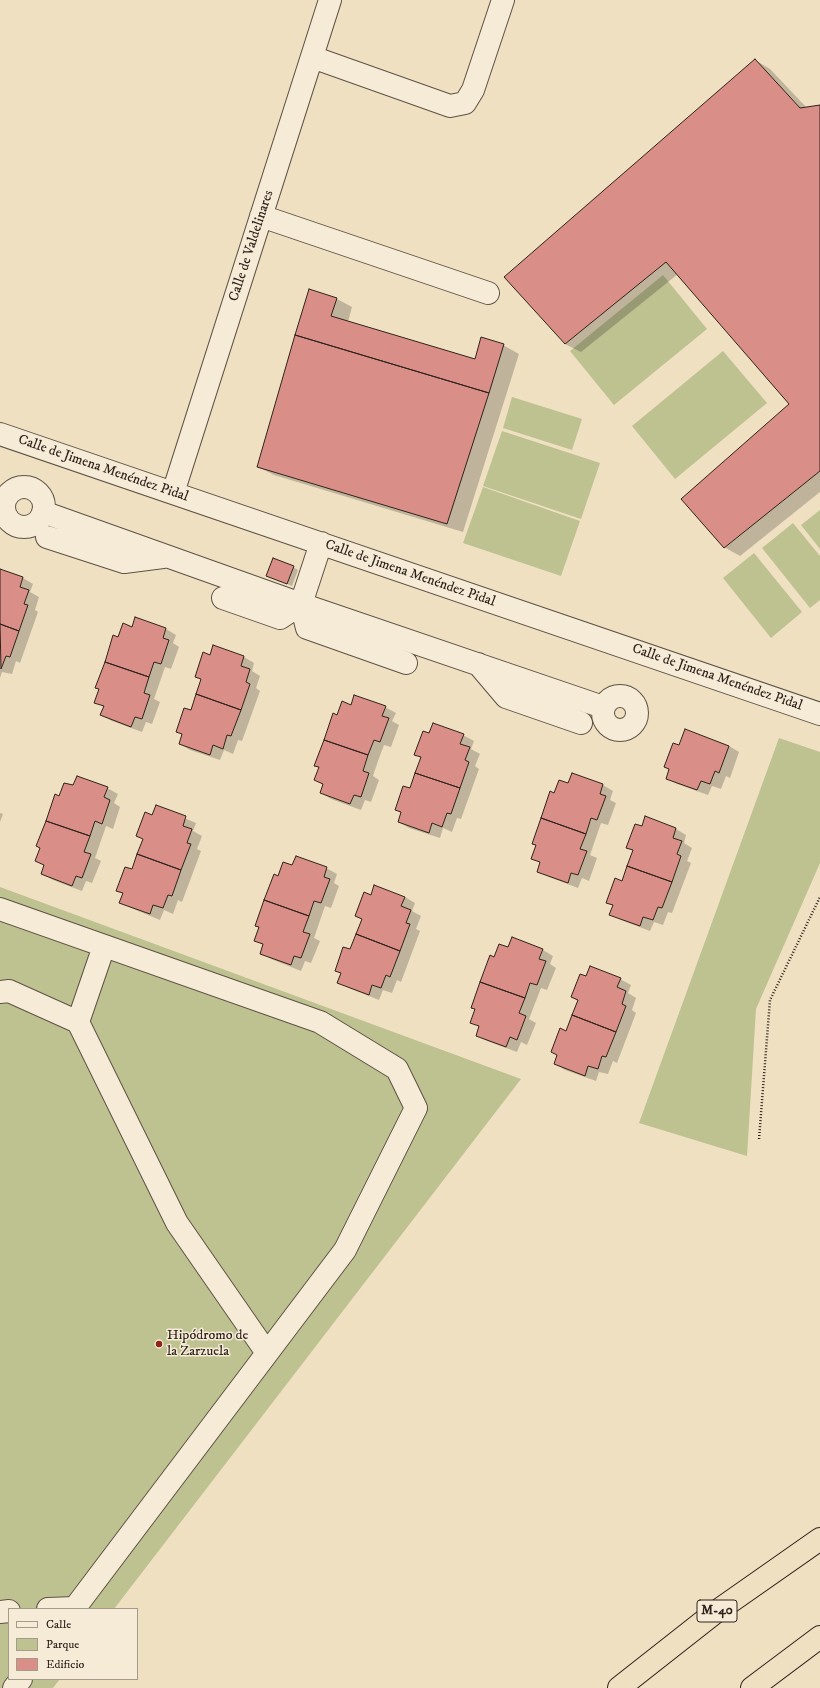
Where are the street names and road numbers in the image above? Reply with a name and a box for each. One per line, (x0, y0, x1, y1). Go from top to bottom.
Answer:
street label: Calle de Valdelinares (226, 188, 278, 304)
street label: Calle de Jimena Menéndez Pidal (16, 432, 190, 506)
street label: Calle de Jimena Menéndez Pidal (323, 537, 497, 611)
street label: Calle de Jimena Menéndez Pidal (630, 641, 804, 715)
road number: M-40 (697, 1600, 737, 1622)

